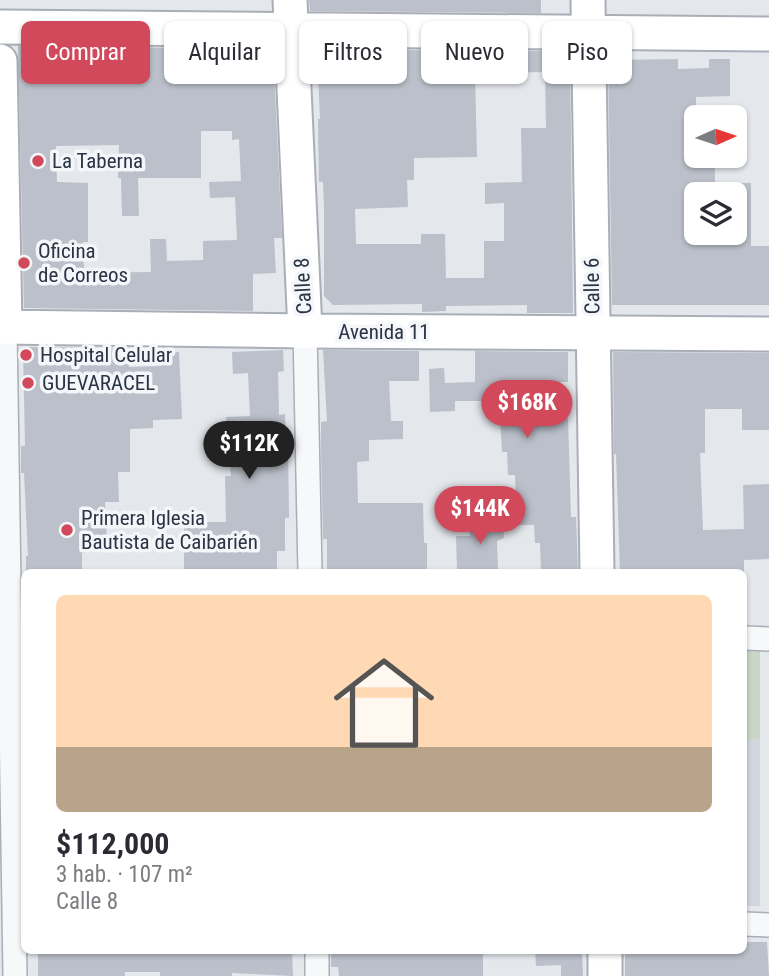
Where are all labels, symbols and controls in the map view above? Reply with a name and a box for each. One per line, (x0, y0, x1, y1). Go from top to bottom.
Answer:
chip: Comprar (21, 21, 150, 84)
chip: Alquilar (164, 21, 285, 84)
chip: Filtros (299, 21, 407, 84)
chip: Nuevo (421, 21, 528, 84)
chip: Piso (542, 21, 632, 84)
north arrow (684, 105, 747, 168)
map controls (684, 105, 747, 245)
place label: La Taberna (52, 149, 143, 173)
marker: La Taberna (30, 153, 46, 169)
button: layers (684, 182, 747, 245)
place label: Oficina de Correos (38, 239, 128, 287)
marker: Oficina de Correos (16, 255, 32, 271)
street label: Calle 8 (290, 257, 316, 315)
street label: Calle 6 (580, 257, 604, 315)
street label: Avenida 11 (338, 320, 430, 344)
place label: Hospital Celular (40, 343, 172, 367)
marker: Hospital Celular (18, 347, 34, 363)
place label: GUEVARACEL (42, 371, 155, 395)
marker: GUEVARACEL (20, 375, 36, 391)
pin: $168K (478, 380, 576, 440)
text: $168K (497, 389, 557, 416)
pin: $112K (200, 421, 298, 481)
text: $112K (219, 430, 279, 457)
pin: $144K (431, 486, 529, 546)
text: $144K (450, 495, 510, 522)
place label: Primera Iglesia Bautista de Caibarién (81, 506, 258, 554)
marker: Primera Iglesia Bautista de Caibarién (59, 522, 75, 538)
icon: home (321, 640, 447, 766)
text: $112,000 (56, 826, 169, 861)
text: 3 hab. · 107 m² (56, 861, 193, 888)
text: Calle 8 (56, 888, 118, 915)

